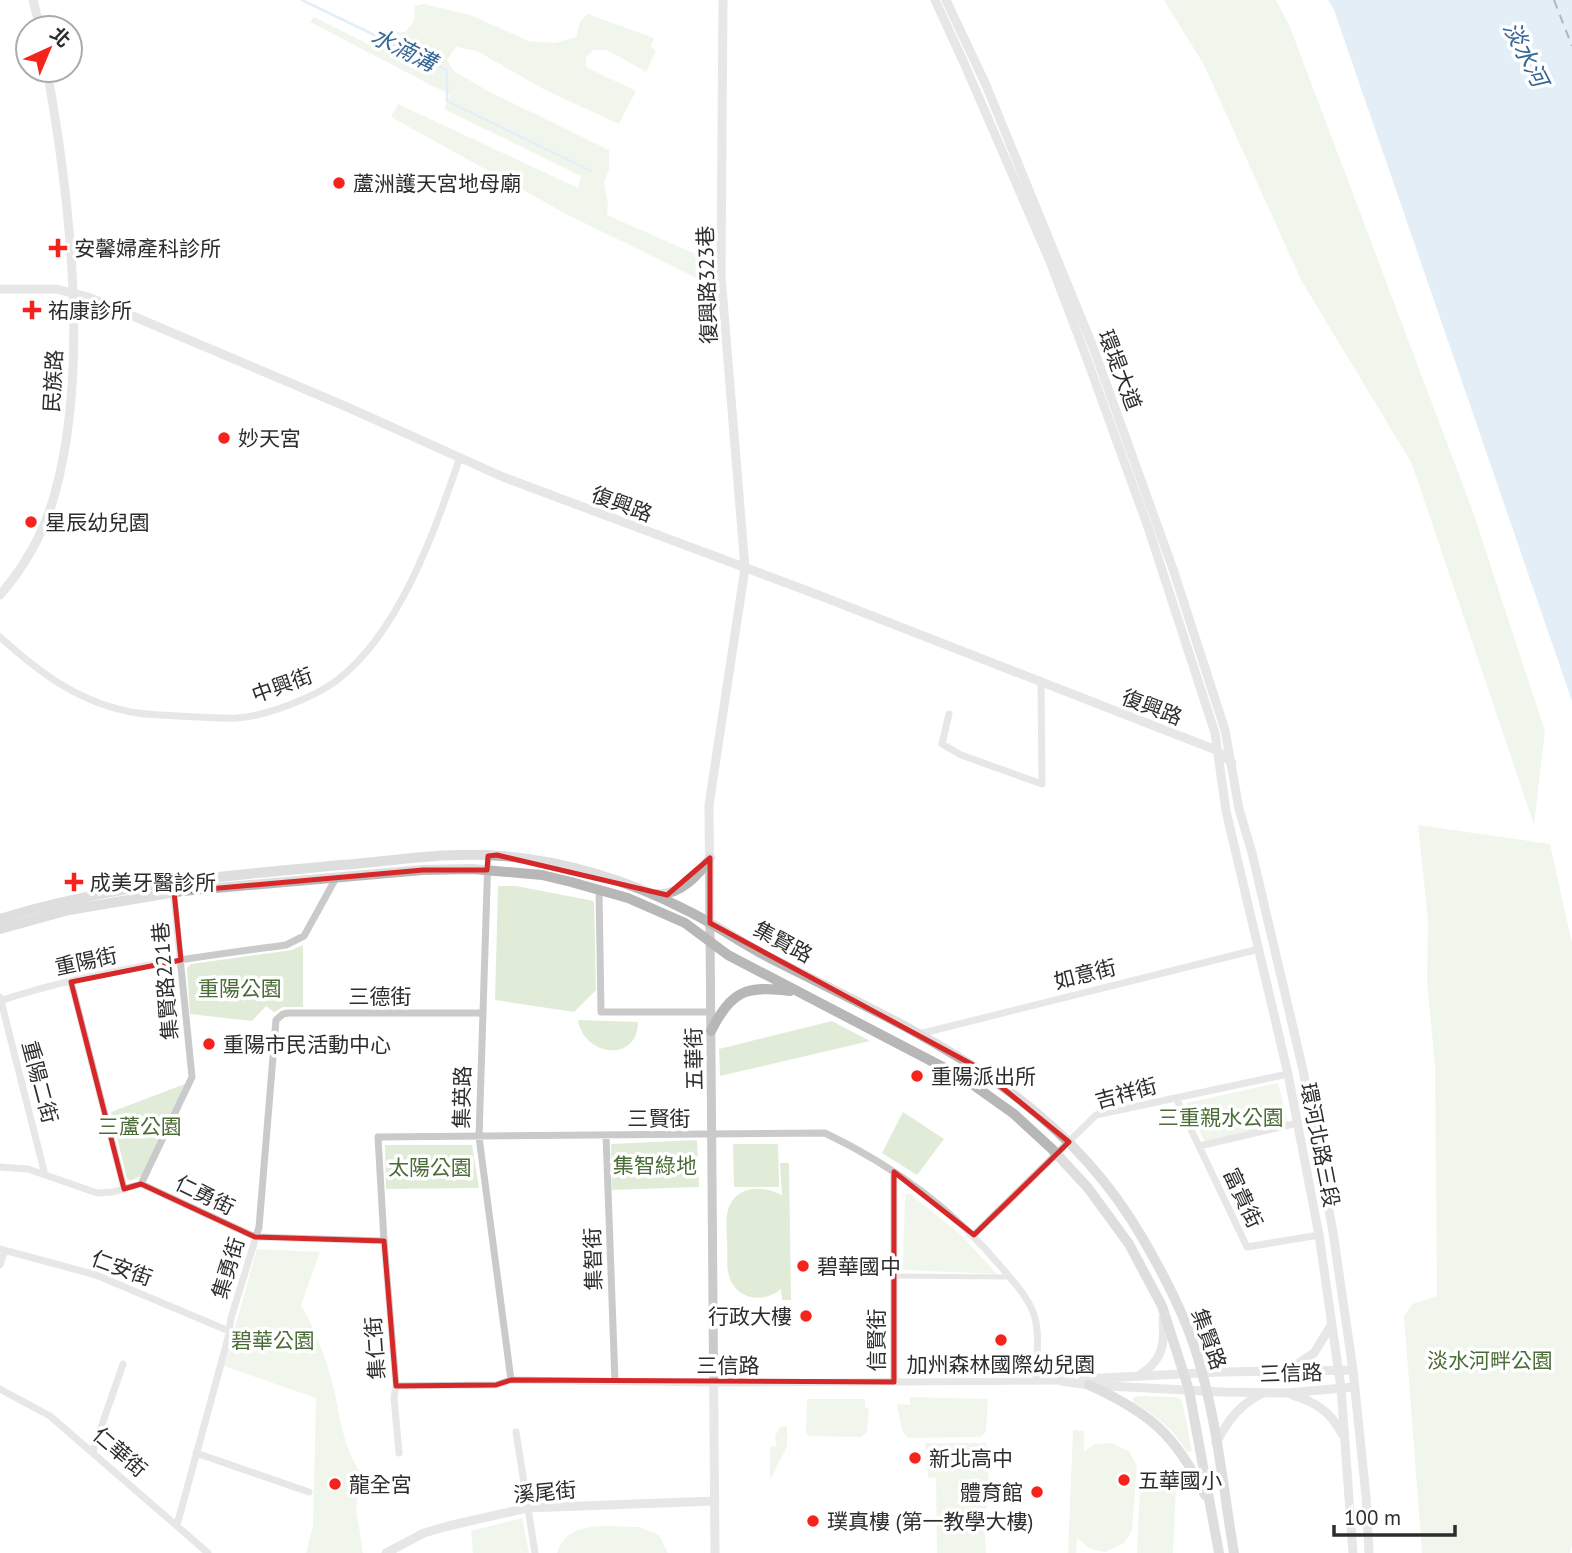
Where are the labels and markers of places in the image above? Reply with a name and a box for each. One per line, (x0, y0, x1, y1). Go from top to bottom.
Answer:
place label: 蘆洲護天宮地母廟 (353, 170, 521, 197)
marker: 蘆洲護天宮地母廟 (331, 175, 347, 191)
place label: 安馨婦產科診所 (74, 235, 221, 262)
marker: 安馨婦產科診所 (48, 238, 68, 258)
place label: 祐康診所 (48, 297, 132, 324)
marker: 祐康診所 (22, 300, 42, 320)
place label: 妙天宮 (238, 425, 301, 452)
marker: 妙天宮 (216, 430, 232, 446)
place label: 星辰幼兒園 (45, 509, 150, 536)
marker: 星辰幼兒園 (23, 514, 39, 530)
place label: 成美牙醫診所 (90, 869, 216, 896)
marker: 成美牙醫診所 (64, 872, 84, 892)
place label: 重陽市民活動中心 (223, 1031, 391, 1058)
marker: 重陽市民活動中心 (201, 1036, 217, 1052)
place label: 重陽派出所 (931, 1063, 1036, 1090)
marker: 重陽派出所 (909, 1068, 925, 1084)
place label: 碧華國中 (817, 1253, 901, 1280)
marker: 碧華國中 (795, 1258, 811, 1274)
place label: 行政大樓 (708, 1303, 792, 1330)
marker: 行政大樓 (798, 1308, 814, 1324)
marker: 加州森林國際幼兒園 (993, 1332, 1009, 1348)
place label: 加州森林國際幼兒園 (907, 1351, 1096, 1378)
place label: 新北高中 (929, 1445, 1013, 1472)
marker: 新北高中 (907, 1450, 923, 1466)
place label: 五華國小 (1138, 1467, 1222, 1494)
place label: 龍全宮 (349, 1471, 412, 1498)
marker: 五華國小 (1116, 1472, 1132, 1488)
marker: 龍全宮 (327, 1476, 343, 1492)
place label: 體育館 (960, 1479, 1023, 1506)
marker: 體育館 (1029, 1484, 1045, 1500)
place label: 璞真樓 (第一教學大樓) (827, 1508, 1033, 1535)
marker: 璞真樓 (第一教學大樓) (805, 1513, 821, 1529)

